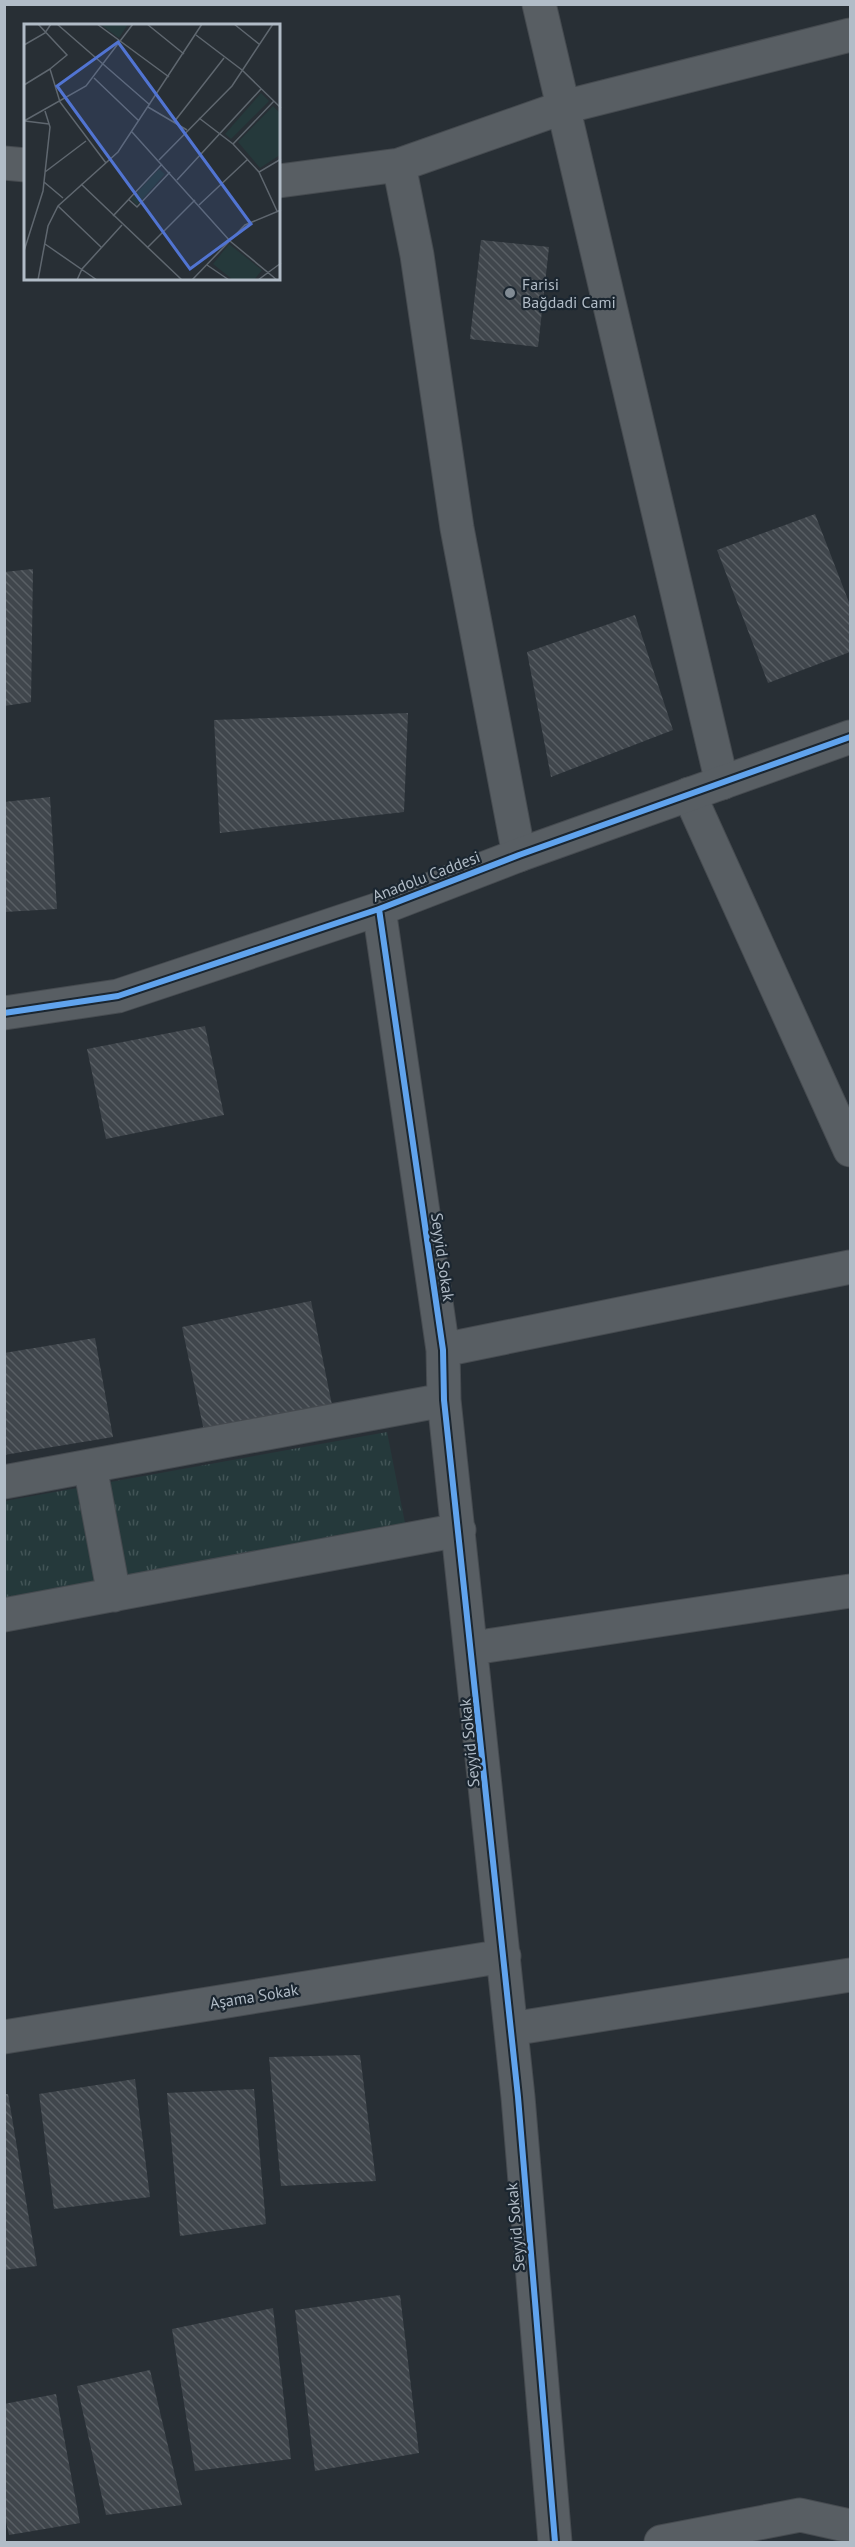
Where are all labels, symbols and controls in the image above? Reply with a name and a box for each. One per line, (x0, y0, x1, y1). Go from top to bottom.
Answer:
inset map (24, 24, 280, 280)
place label: Farisi Bağdadi Cami (522, 274, 616, 312)
marker: Farisi Bağdadi Cami (503, 286, 517, 300)
street label: Anadolu Caddesi (369, 846, 483, 906)
street label: Seyyid Sokak (427, 1212, 459, 1303)
street label: Seyyid Sokak (454, 1697, 484, 1788)
street label: Aşama Sokak (208, 1979, 300, 2013)
street label: Seyyid Sokak (501, 2182, 529, 2272)

